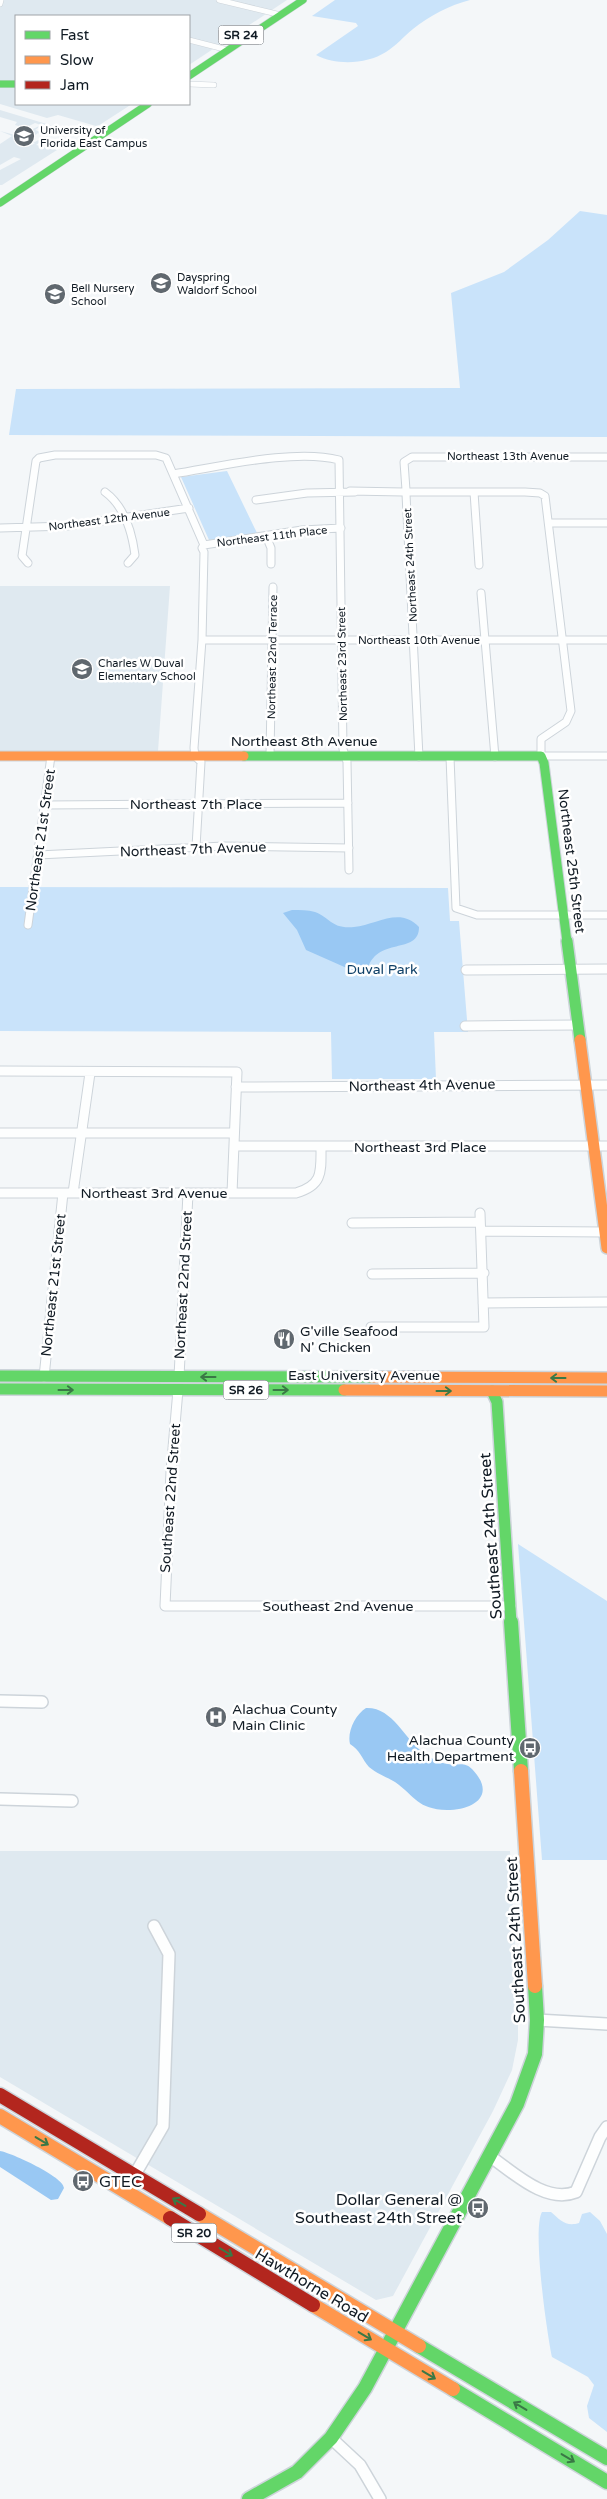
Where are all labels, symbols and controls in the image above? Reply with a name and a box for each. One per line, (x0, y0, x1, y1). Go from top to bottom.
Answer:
legend (15, 15, 190, 105)
text: Fast (60, 26, 90, 44)
road number: SR 24 (218, 26, 264, 44)
text: Slow (60, 51, 94, 69)
text: Jam (60, 76, 89, 94)
school or university icon: University of Florida East Campus (12, 124, 36, 148)
place label: University of Florida East Campus (40, 124, 147, 150)
school or university icon: Dayspring Waldorf School (149, 271, 173, 295)
place label: Dayspring Waldorf School (177, 271, 257, 297)
school or university icon: Bell Nursery School (43, 282, 67, 306)
place label: Bell Nursery School (71, 282, 134, 308)
street label: Northeast 13th Avenue (447, 450, 569, 463)
street label: Northeast 12th Avenue (48, 506, 170, 533)
street label: Northeast 24th Street (401, 508, 420, 622)
street label: Northeast 11th Place (216, 523, 328, 550)
street label: Northeast 22nd Terrace (265, 595, 280, 719)
street label: Northeast 23rd Street (335, 607, 350, 721)
street label: Northeast 10th Avenue (358, 634, 480, 647)
school or university icon: Charles W Duval Elementary School (70, 657, 94, 681)
place label: Charles W Duval Elementary School (98, 657, 196, 683)
street label: Northeast 8th Avenue (231, 733, 377, 750)
street label: Northeast 21st Street (22, 767, 59, 912)
street label: Northeast 25th Street (554, 788, 589, 935)
street label: Northeast 7th Place (130, 796, 262, 813)
street label: Northeast 7th Avenue (119, 838, 267, 861)
park label: Duval Park (346, 961, 418, 978)
street label: Northeast 4th Avenue (349, 1076, 496, 1095)
street label: Northeast 3rd Place (354, 1139, 486, 1156)
street label: Northeast 3rd Avenue (81, 1185, 227, 1202)
street label: Northeast 22nd Street (171, 1210, 196, 1360)
street label: Northeast 21st Street (38, 1212, 70, 1357)
place label: G'ville Seafood N' Chicken (300, 1323, 398, 1356)
restaurant icon: G'ville Seafood N' Chicken (272, 1327, 296, 1351)
street label: East University Avenue (288, 1367, 440, 1384)
one-way arrow (201, 1372, 217, 1382)
one-way arrow (551, 1373, 567, 1383)
road number: SR 26 (224, 1380, 268, 1400)
one-way arrow (58, 1385, 74, 1395)
one-way arrow (272, 1385, 289, 1395)
one-way arrow (435, 1386, 451, 1396)
street label: Southeast 22nd Street (157, 1422, 184, 1573)
street label: Southeast 24th Street (475, 1452, 507, 1620)
street label: Southeast 2nd Avenue (263, 1598, 414, 1615)
place label: Alachua County Main Clinic (232, 1701, 338, 1734)
hospital icon: Alachua County Main Clinic (204, 1705, 228, 1729)
place label: Alachua County Health Department (387, 1732, 515, 1765)
bus stop icon: Alachua County Health Department (518, 1736, 542, 1760)
street label: Southeast 24th Street (502, 1856, 530, 2024)
one-way arrow (34, 2137, 48, 2147)
bus stop icon: GTEC (71, 2169, 95, 2193)
place label: GTEC (99, 2172, 142, 2192)
place label: Dollar General @ Southeast 24th Street (295, 2190, 462, 2228)
one-way arrow (173, 2196, 187, 2206)
bus stop icon: Dollar General @ Southeast 24th Street (466, 2196, 490, 2220)
road number: SR 20 (172, 2224, 216, 2242)
street label: Hawthorne Road (251, 2244, 372, 2328)
one-way arrow (219, 2247, 233, 2257)
one-way arrow (358, 2332, 372, 2342)
one-way arrow (422, 2370, 436, 2380)
one-way arrow (514, 2400, 528, 2410)
one-way arrow (561, 2454, 575, 2464)

